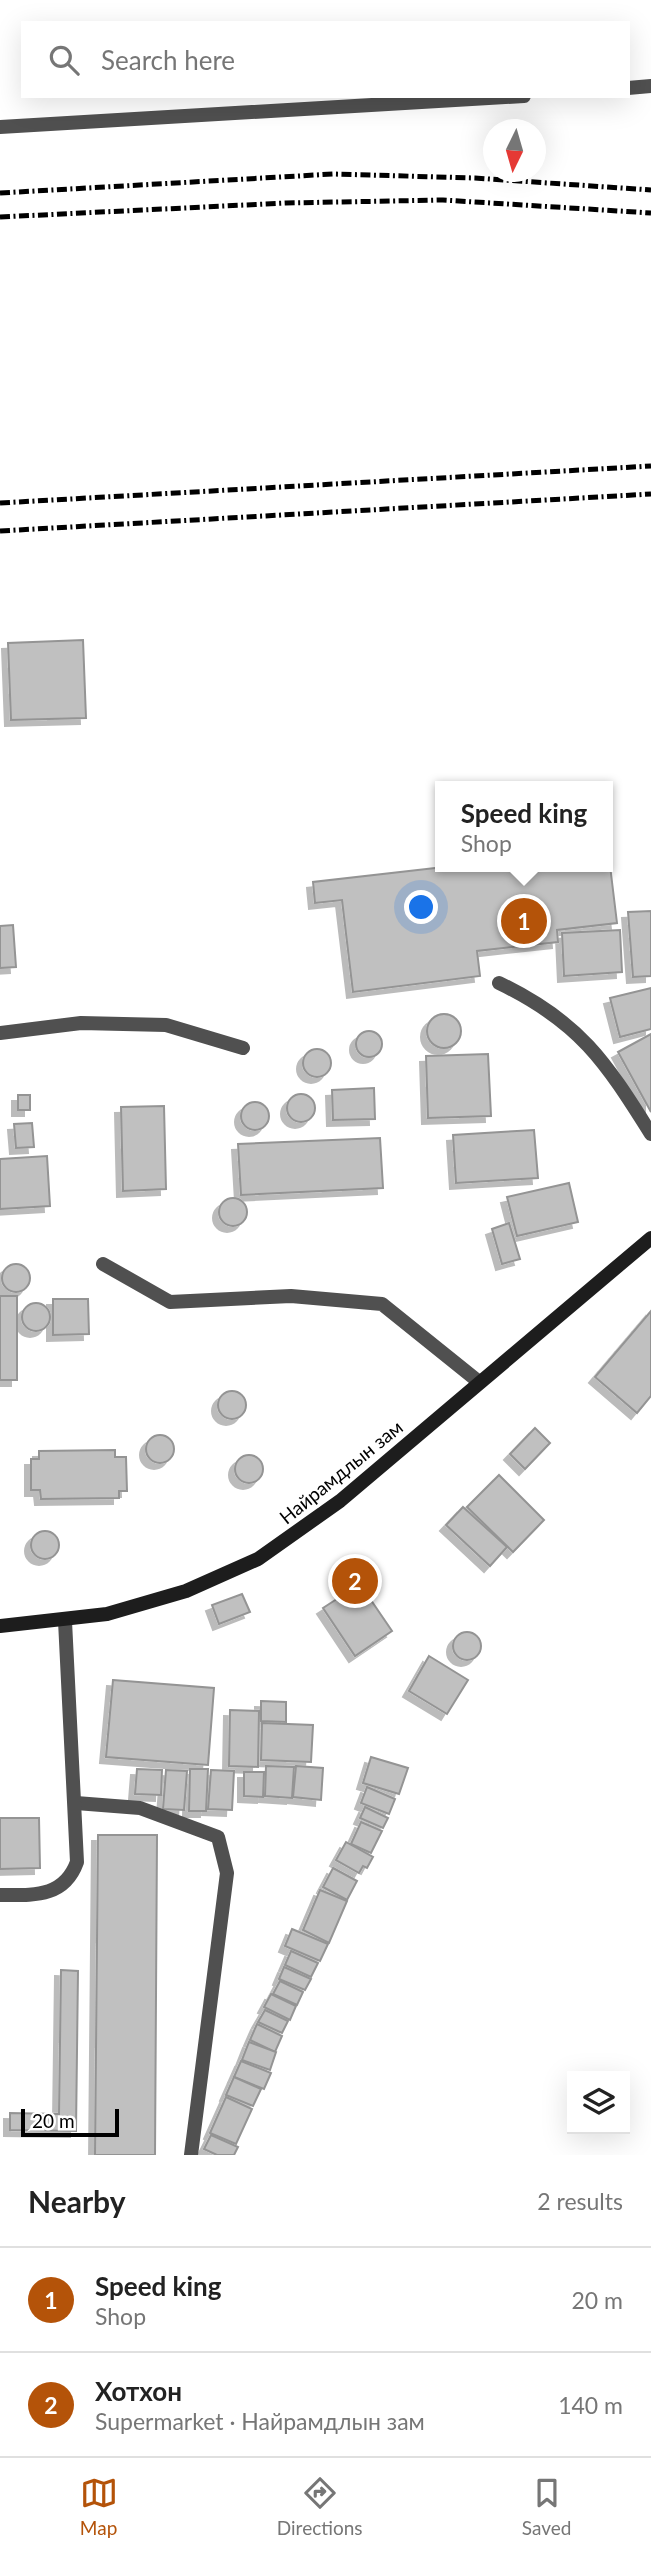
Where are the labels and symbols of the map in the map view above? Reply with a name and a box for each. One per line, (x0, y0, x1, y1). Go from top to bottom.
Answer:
north arrow (483, 119, 546, 182)
your location (404, 890, 438, 924)
pin: 1 (501, 895, 547, 947)
street label: Найрамдлын зам (275, 1415, 407, 1528)
pin: 2 (332, 1555, 378, 1607)
scale bar (21, 2106, 119, 2138)

